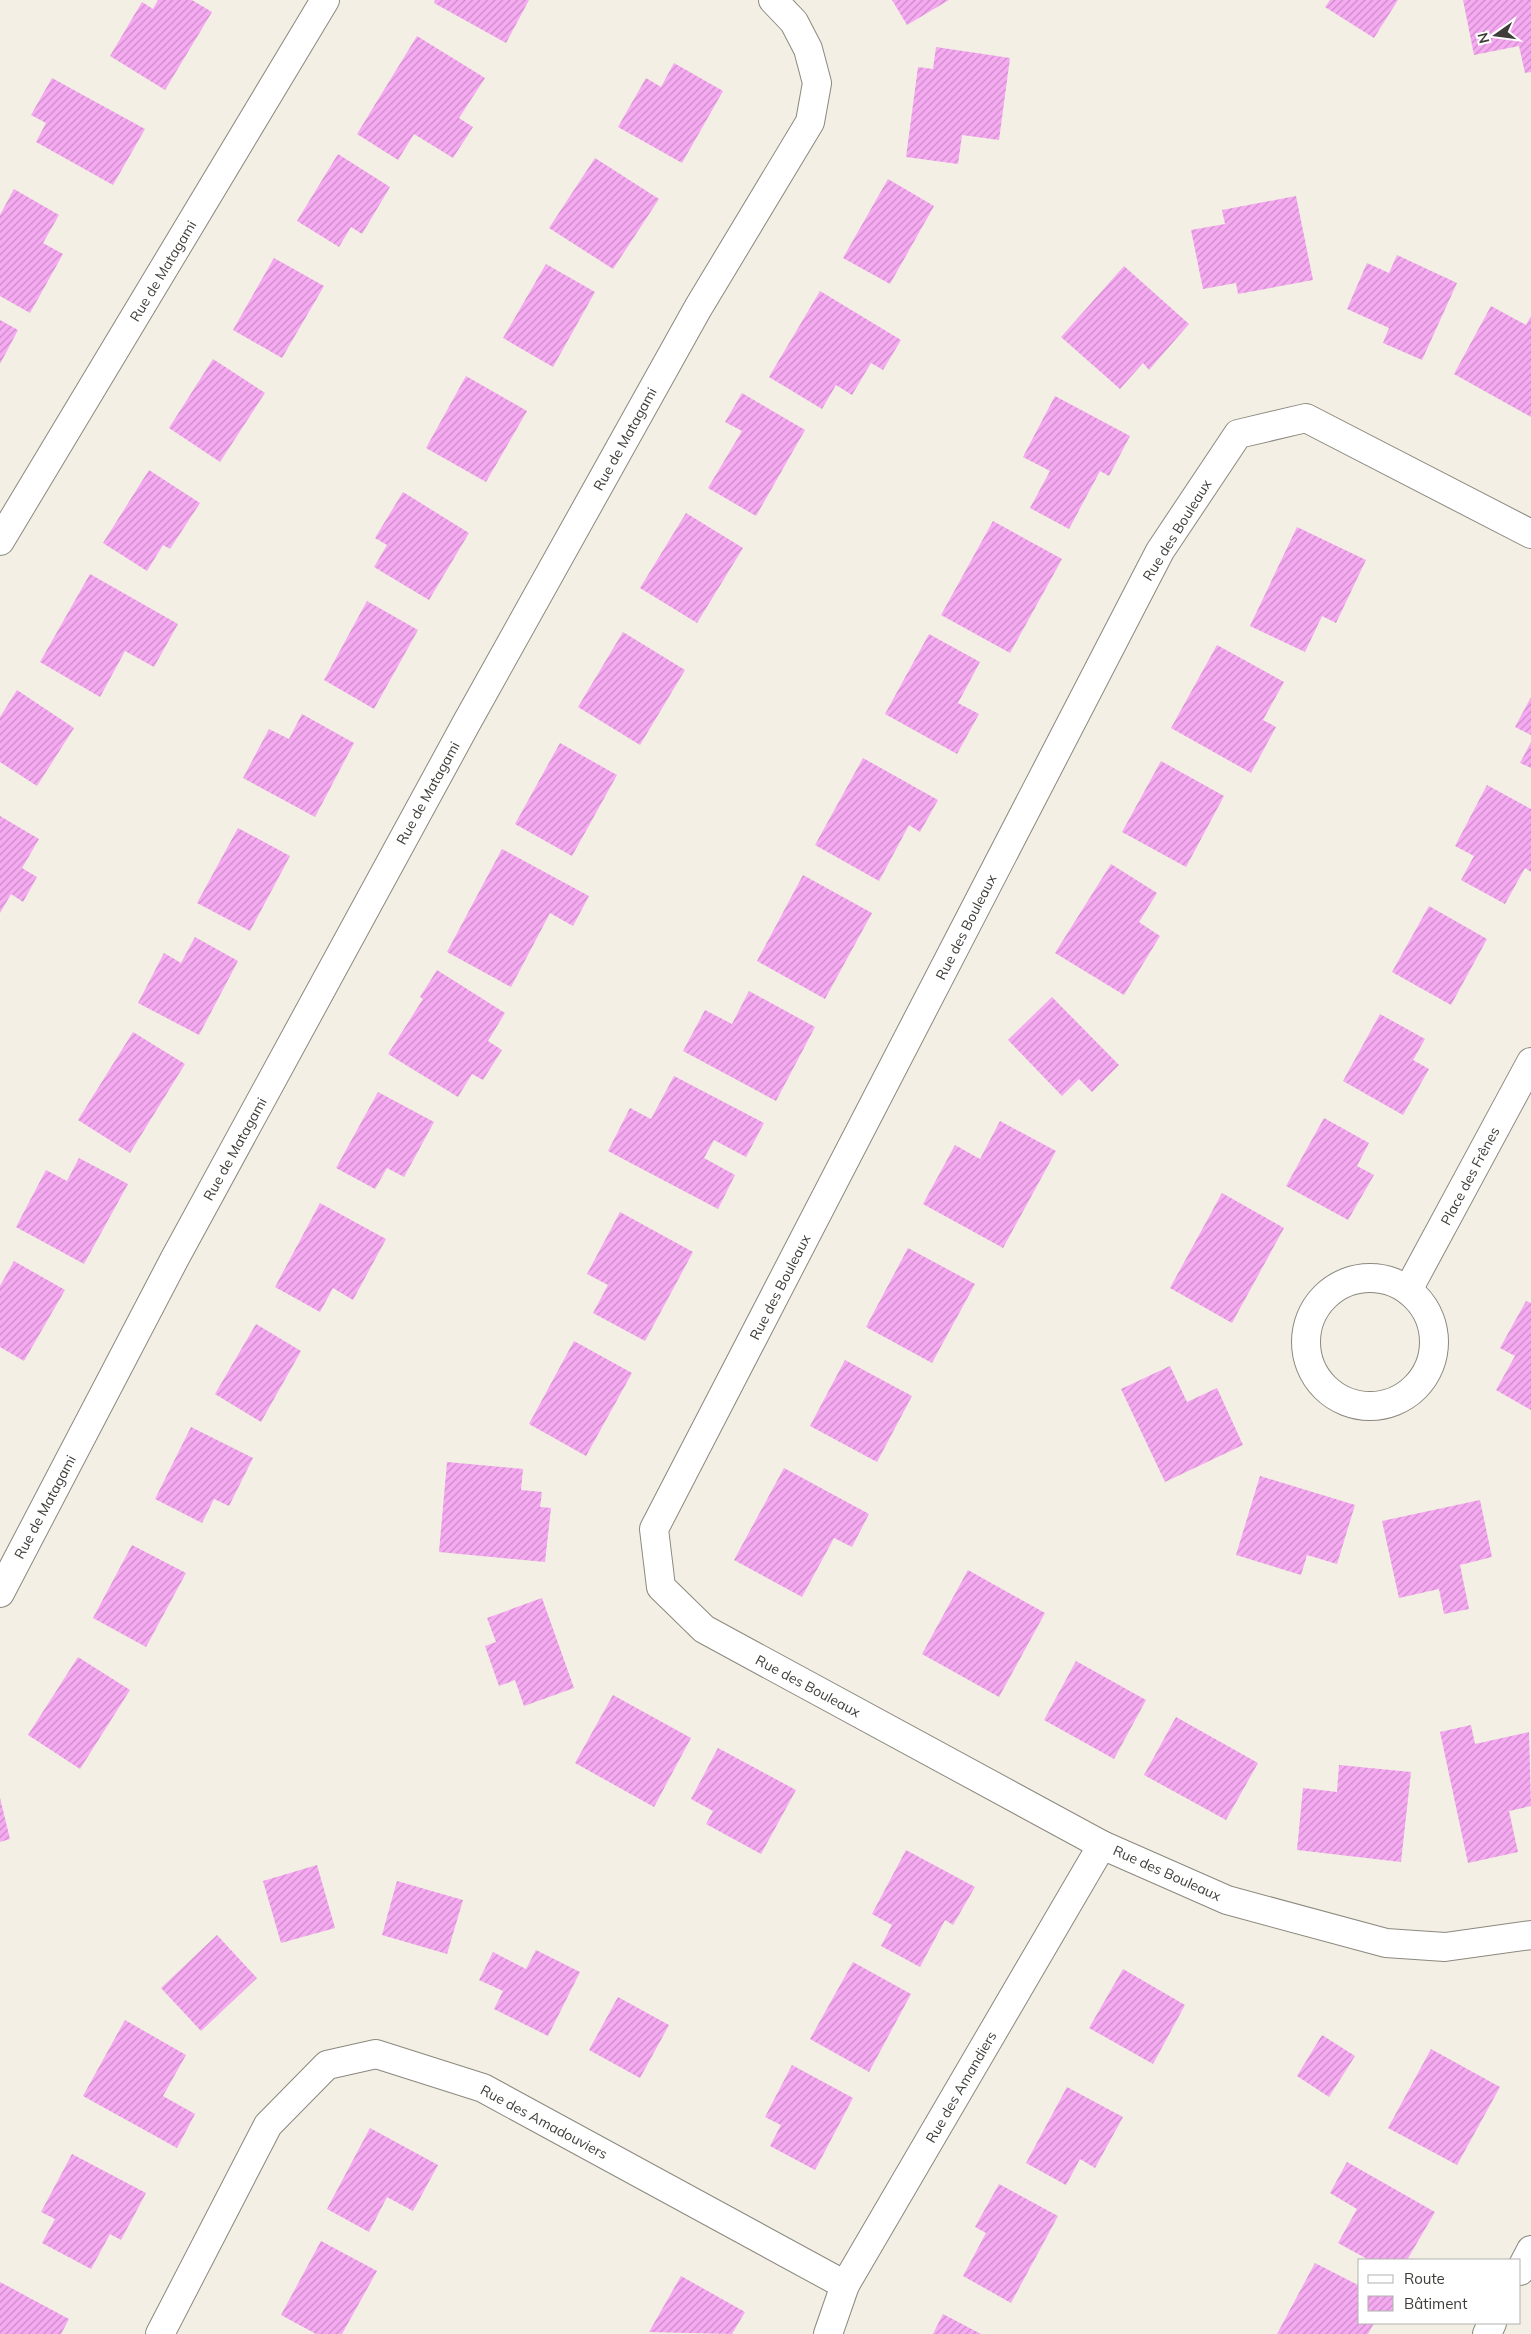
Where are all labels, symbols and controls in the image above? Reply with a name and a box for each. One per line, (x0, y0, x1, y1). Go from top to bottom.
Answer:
north arrow (1471, 10, 1521, 60)
text: N (1473, 31, 1493, 45)
street label: Rue de Matagami (126, 217, 200, 325)
street label: Rue de Matagami (589, 384, 661, 494)
street label: Rue des Bouleaux (1139, 476, 1216, 584)
street label: Rue de Matagami (392, 738, 464, 848)
street label: Rue des Bouleaux (932, 871, 1001, 983)
street label: Rue de Matagami (199, 1094, 271, 1204)
street label: Place des Frênes (1437, 1124, 1503, 1228)
street label: Rue des Bouleaux (746, 1231, 815, 1343)
street label: Rue de Matagami (10, 1452, 80, 1562)
street label: Rue des Bouleaux (752, 1651, 864, 1721)
street label: Rue des Bouleaux (1110, 1841, 1224, 1905)
street label: Rue des Amandiers (922, 2028, 1000, 2146)
street label: Rue des Amadouviers (477, 2081, 611, 2163)
legend (1358, 2259, 1521, 2324)
text: Route (1404, 2269, 1445, 2288)
text: Bâtiment (1404, 2294, 1467, 2313)

